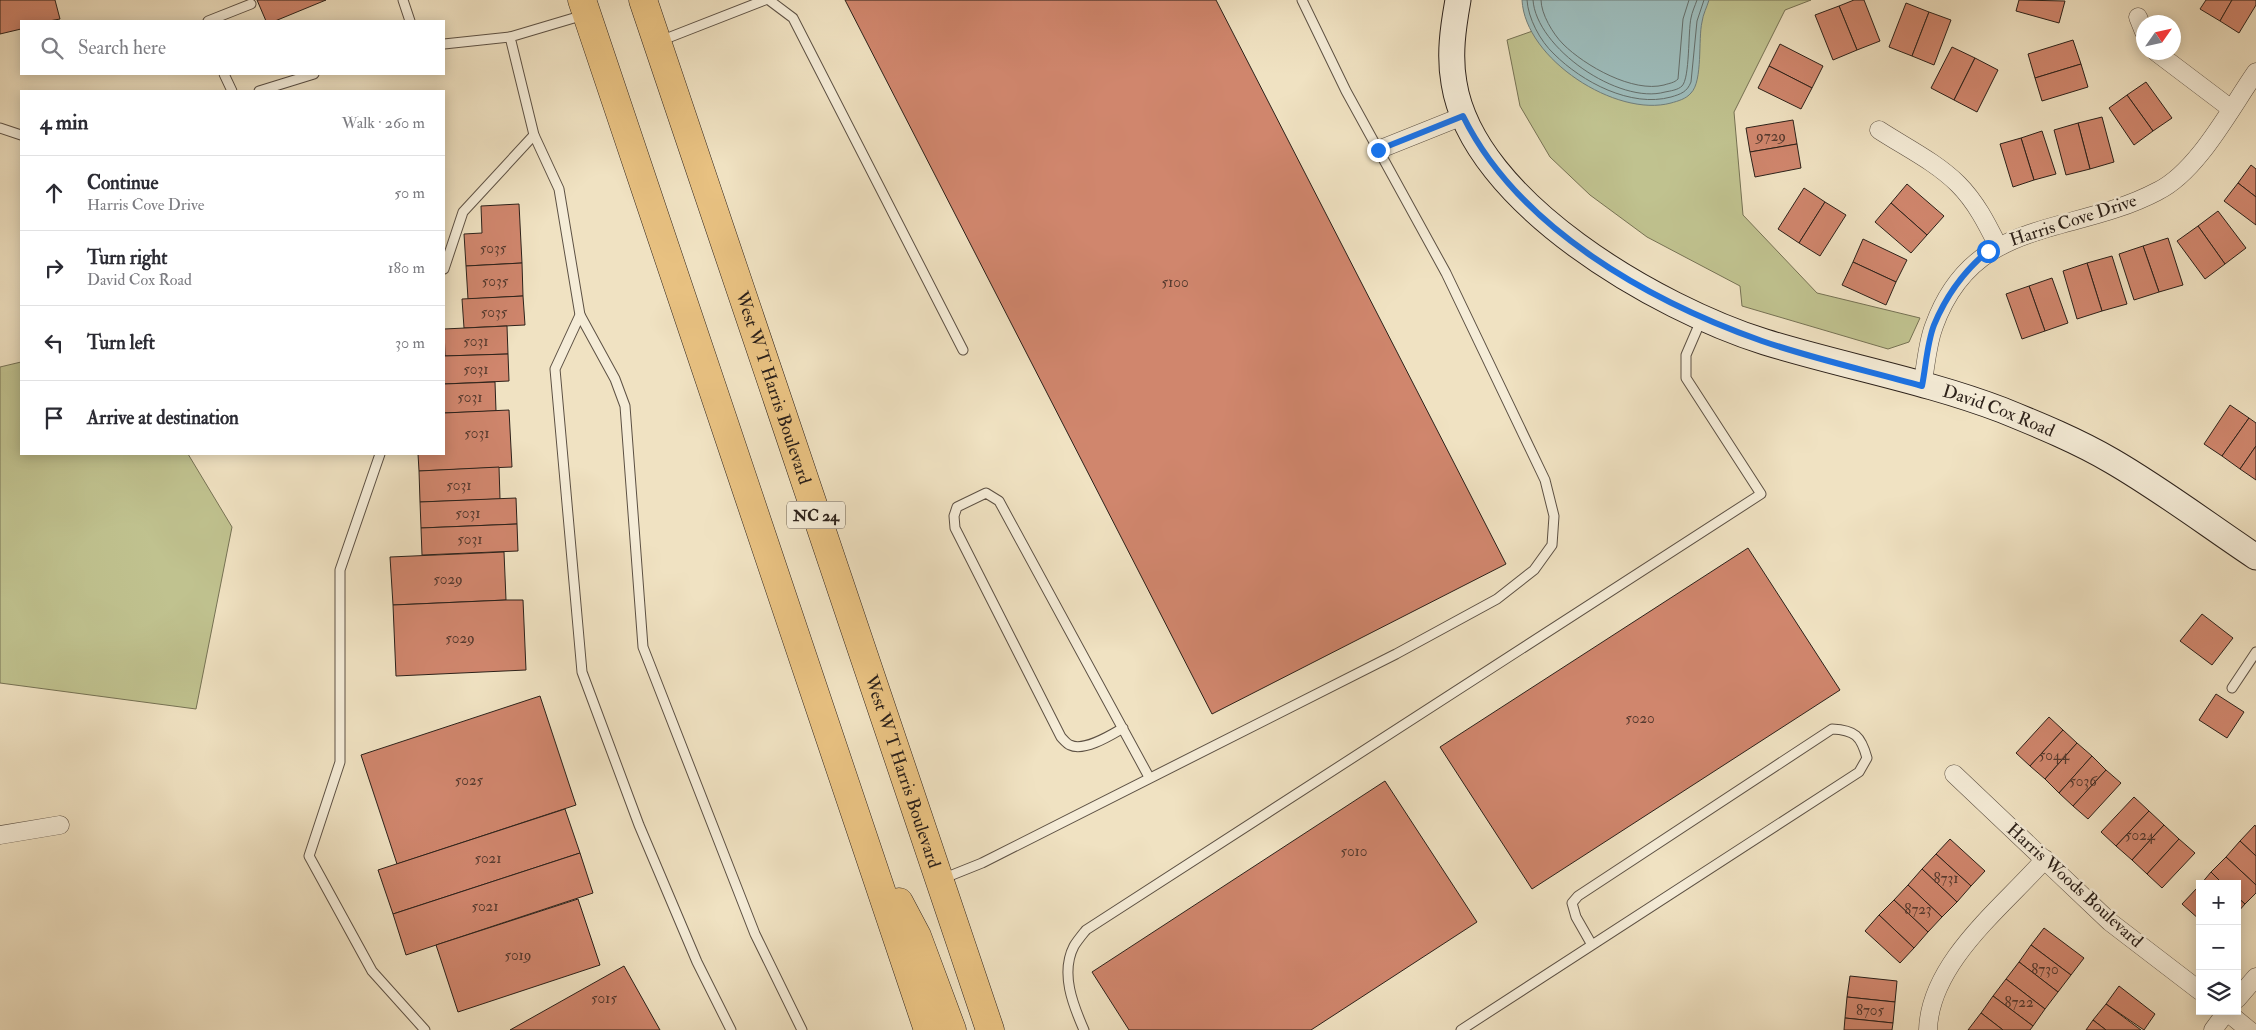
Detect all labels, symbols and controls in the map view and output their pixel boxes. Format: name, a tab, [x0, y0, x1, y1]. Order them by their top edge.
north arrow	[2136, 15, 2181, 60]
search box	[20, 20, 445, 75]
icon: search	[38, 34, 66, 62]
text: Search here	[78, 36, 166, 60]
text: 4 min	[40, 109, 88, 136]
text: Walk · 260 m	[342, 113, 425, 133]
house number: 9729	[1755, 127, 1786, 146]
route end	[1367, 139, 1390, 162]
text: Continue	[87, 171, 158, 195]
icon: ahead	[40, 179, 68, 207]
text: 50 m	[394, 183, 425, 203]
street label: Harris Cove Drive	[2007, 189, 2140, 252]
text: Harris Cove Drive	[87, 195, 204, 215]
house number: 5035	[480, 239, 507, 258]
route start	[1977, 240, 2000, 263]
text: Turn right	[87, 246, 167, 270]
icon: right	[40, 254, 68, 282]
text: 180 m	[388, 258, 425, 278]
text: David Cox Road	[87, 270, 192, 290]
house number: 5035	[482, 272, 509, 291]
house number: 5100	[1161, 273, 1189, 292]
street label: West W T Harris Boulevard	[730, 287, 816, 487]
house number: 5035	[481, 303, 508, 322]
icon: left	[40, 329, 68, 357]
text: Turn left	[87, 331, 155, 355]
house number: 5031	[463, 332, 489, 351]
text: 30 m	[395, 333, 425, 353]
house number: 5031	[463, 360, 489, 379]
street label: David Cox Road	[1940, 380, 2058, 443]
house number: 5031	[457, 388, 483, 407]
icon: arrive	[40, 404, 68, 432]
text: Arrive at destination	[87, 406, 239, 430]
house number: 5031	[464, 424, 490, 443]
house number: 5031	[446, 476, 472, 495]
road number: NC 24	[787, 502, 845, 528]
house number: 5031	[455, 504, 481, 523]
house number: 5031	[457, 530, 483, 549]
house number: 5029	[433, 570, 463, 589]
house number: 5029	[445, 629, 475, 648]
street label: West W T Harris Boulevard	[859, 671, 946, 871]
house number: 5020	[1625, 709, 1655, 728]
house number: 5044	[2039, 746, 2070, 765]
house number: 5025	[455, 771, 484, 790]
house number: 5036	[2069, 772, 2098, 791]
street label: Harris Woods Boulevard	[2002, 818, 2148, 953]
house number: 5024	[2125, 826, 2156, 845]
house number: 5010	[1340, 842, 1368, 861]
house number: 5021	[474, 849, 502, 868]
house number: 8731	[1933, 869, 1959, 888]
map controls	[2196, 880, 2241, 1015]
button: +	[2196, 880, 2241, 925]
house number: 5021	[471, 897, 499, 916]
house number: 8723	[1904, 900, 1932, 919]
button: −	[2196, 925, 2241, 970]
house number: 5019	[504, 946, 532, 965]
house number: 8730	[2031, 960, 2059, 979]
button: layers	[2196, 970, 2241, 1015]
house number: 5015	[591, 989, 617, 1008]
house number: 8722	[2004, 993, 2034, 1012]
house number: 8705	[1856, 1001, 1884, 1020]

